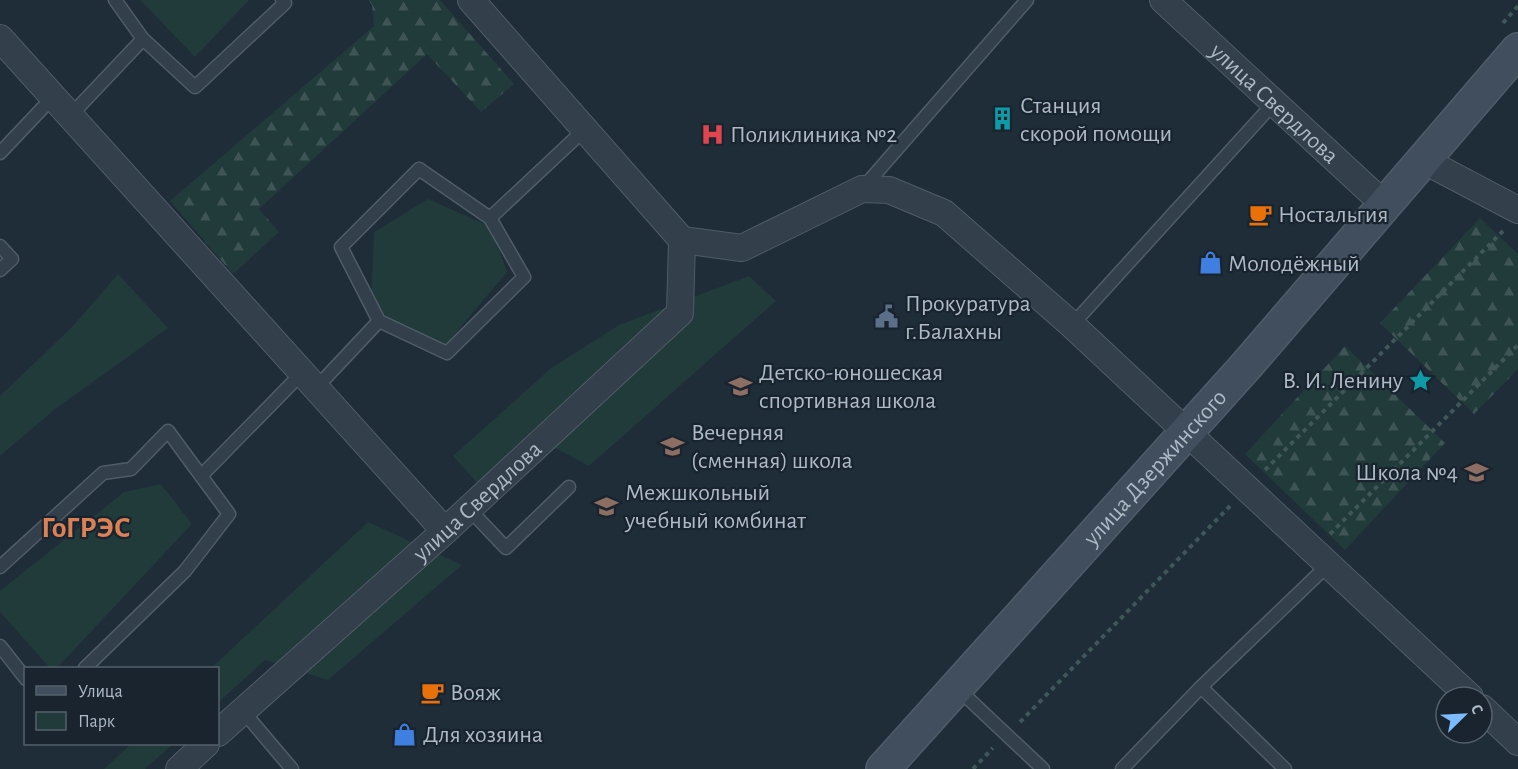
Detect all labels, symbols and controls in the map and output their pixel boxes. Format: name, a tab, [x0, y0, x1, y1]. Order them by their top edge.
street label: улица Свердлова	[1204, 38, 1343, 169]
place label: Станция скорой помощи	[1020, 94, 1172, 146]
building icon: Станция скорой помощи	[989, 106, 1015, 132]
hospital icon: Поликлиника №2	[699, 121, 725, 147]
place label: Поликлиника №2	[730, 123, 897, 147]
cafe icon: Ностальгия	[1247, 201, 1273, 227]
place label: Ностальгия	[1278, 203, 1388, 227]
shop icon: Молодёжный	[1197, 250, 1223, 276]
place label: Молодёжный	[1228, 252, 1360, 276]
place label: Прокуратура г.Балахны	[905, 292, 1031, 344]
public building icon: Прокуратура г.Балахны	[874, 304, 900, 330]
place label: Детско-юношеская спортивная школа	[759, 361, 943, 413]
place icon: В. И. Ленину	[1408, 367, 1434, 393]
place label: В. И. Ленину	[1283, 369, 1404, 393]
school or university icon: Детско-юношеская спортивная школа	[728, 373, 754, 399]
street label: улица Дзержинского	[1079, 385, 1232, 551]
place label: Вечерняя (сменная) школа	[691, 421, 853, 473]
school or university icon: Вечерняя (сменная) школа	[660, 433, 686, 459]
street label: улица Свердлова	[408, 437, 547, 567]
school or university icon: Школа №4	[1463, 459, 1489, 485]
place label: Школа №4	[1355, 461, 1458, 485]
place label: Межшкольный учебный комбинат	[624, 481, 806, 533]
school or university icon: Межшкольный учебный комбинат	[594, 493, 620, 519]
district label: ГоГРЭС	[41, 513, 131, 543]
legend	[24, 667, 219, 745]
cafe icon: Вояж	[419, 679, 445, 705]
place label: Вояж	[450, 681, 501, 705]
text: Улица	[78, 683, 123, 701]
north arrow	[1434, 685, 1494, 745]
text: С	[1468, 702, 1486, 717]
text: Парк	[78, 713, 116, 731]
shop icon: Для хозяина	[392, 721, 418, 747]
place label: Для хозяина	[423, 723, 543, 747]

